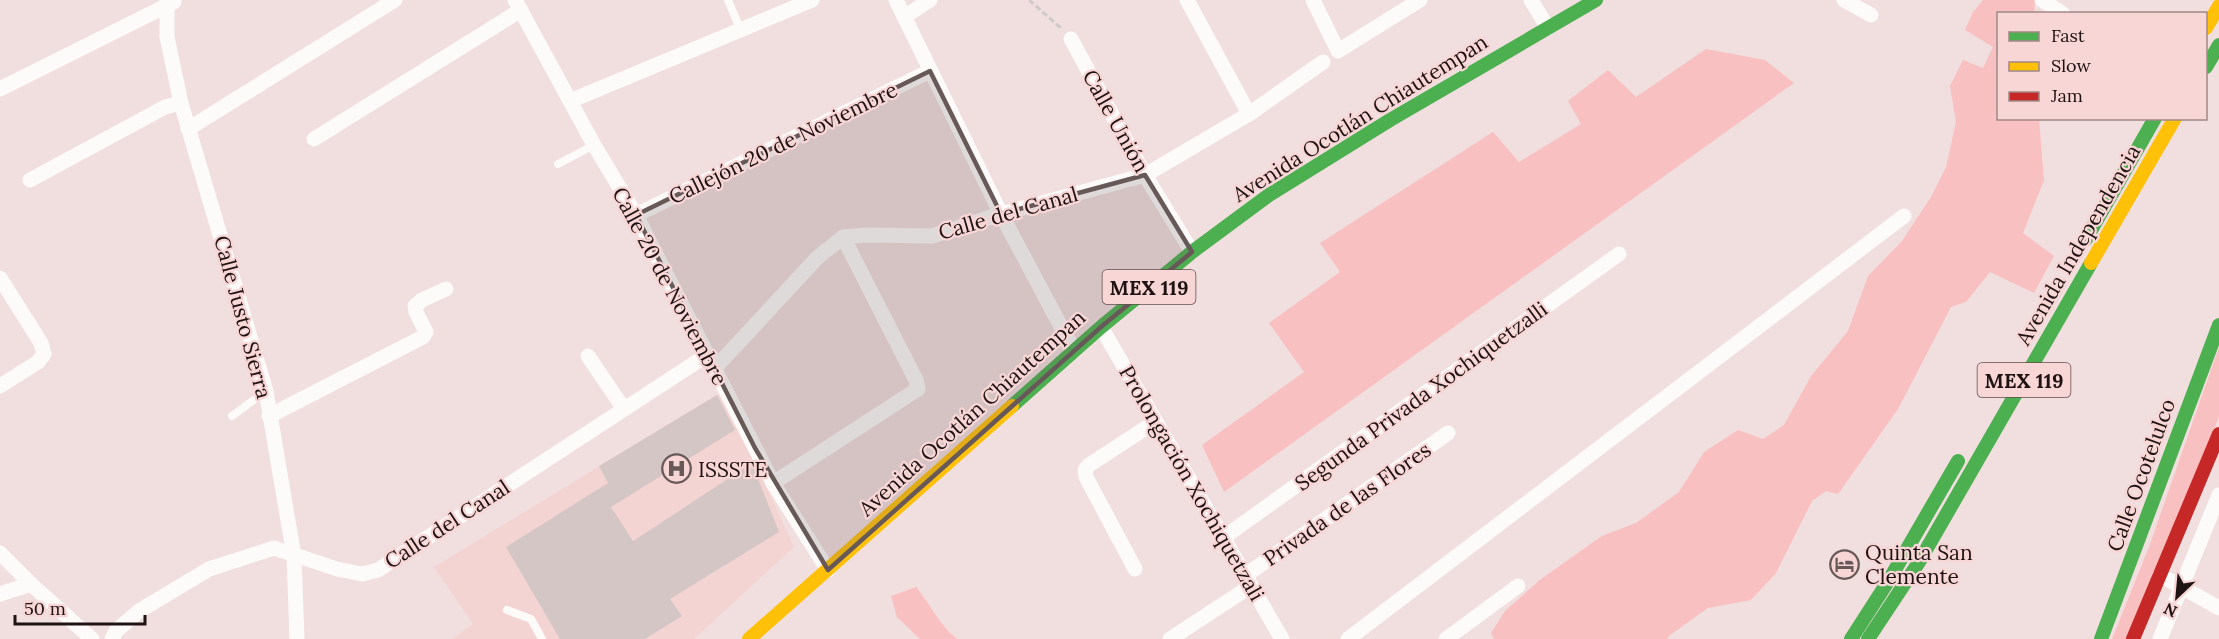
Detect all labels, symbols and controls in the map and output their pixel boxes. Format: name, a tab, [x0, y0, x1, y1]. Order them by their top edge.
legend	[1997, 12, 2207, 120]
text: Fast	[2051, 24, 2085, 47]
street label: Avenida Ocotlán Chiautempan	[1227, 28, 1493, 208]
text: Slow	[2051, 54, 2091, 77]
street label: Calle Unión	[1077, 65, 1155, 177]
street label: Callejón 20 de Noviembre	[664, 76, 902, 210]
text: Jam	[2050, 84, 2083, 107]
street label: Avenida Independencia	[2009, 140, 2147, 351]
street label: Calle del Canal	[935, 180, 1081, 246]
street label: Calle 20 de Noviembre	[606, 182, 734, 390]
street label: Calle Justo Sierra	[208, 232, 278, 402]
road number: MEX 119	[1102, 270, 1196, 304]
street label: Segunda Privada Xochiquetzalli	[1290, 295, 1553, 497]
street label: Avenida Ocotlán Chiautempan	[852, 304, 1091, 523]
street label: Prolongación Xochiquetzali	[1113, 360, 1271, 606]
road number: MEX 119	[1978, 363, 2070, 397]
street label: Calle Ocotelulco	[2101, 395, 2181, 555]
street label: Privada de las Flores	[1258, 436, 1436, 572]
hospital icon: ISSSTE	[661, 453, 693, 485]
place label: ISSSTE	[698, 456, 767, 483]
street label: Calle del Canal	[379, 474, 515, 574]
place label: Quinta San Clemente	[1865, 539, 1973, 590]
hotel icon: Quinta San Clemente	[1828, 548, 1860, 580]
north arrow	[2147, 567, 2207, 627]
scale bar	[15, 588, 146, 626]
text: 50 m	[24, 597, 66, 620]
text: N	[2160, 599, 2180, 622]

